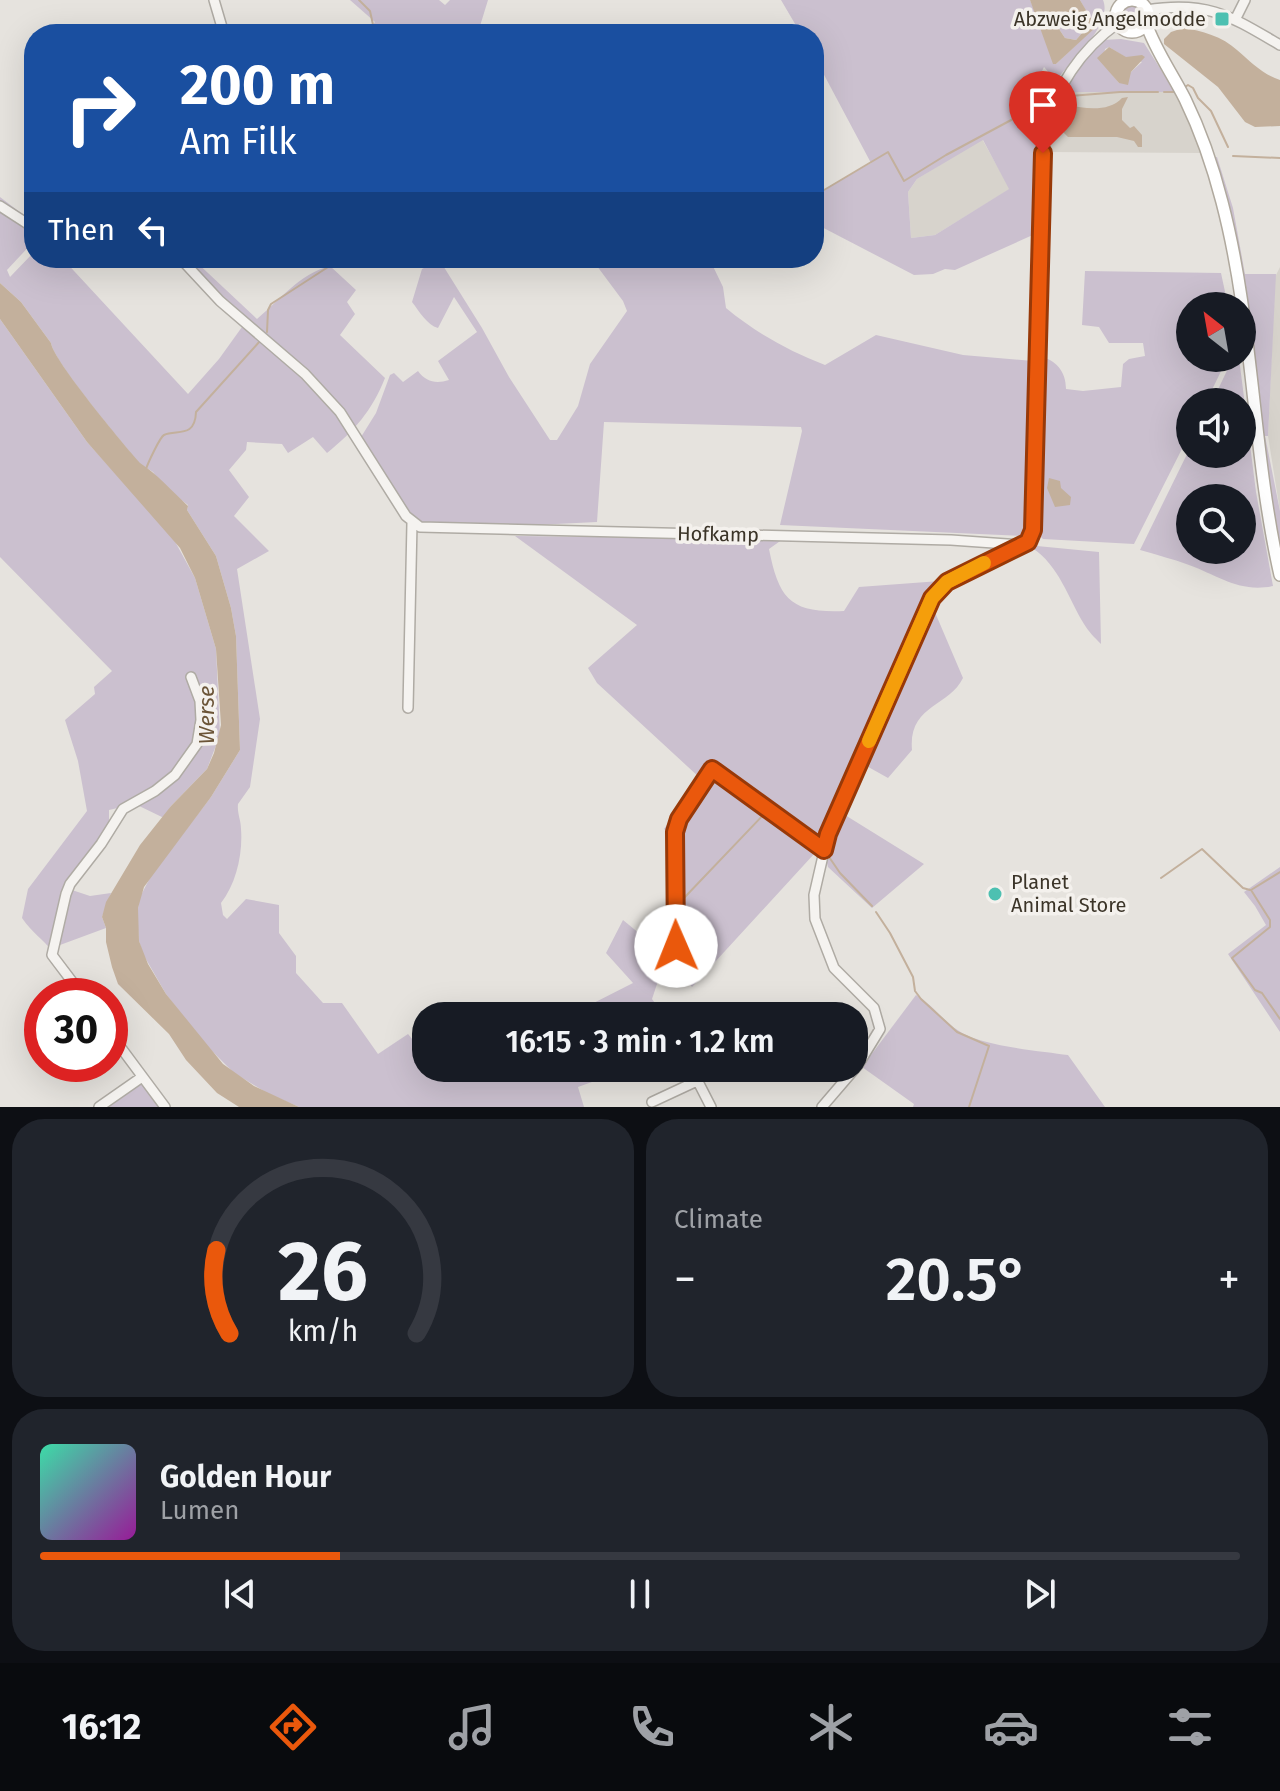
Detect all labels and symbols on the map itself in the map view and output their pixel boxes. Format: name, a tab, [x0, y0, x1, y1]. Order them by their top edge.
place label: Abzweig Angelmodde	[1014, 7, 1206, 31]
marker: Abzweig Angelmodde	[1213, 10, 1231, 28]
pin	[1009, 71, 1077, 153]
north arrow	[1176, 292, 1256, 372]
street label: Hofkamp	[677, 521, 759, 547]
water label: Werse	[193, 686, 220, 744]
place label: Planet Animal Store	[1011, 870, 1126, 917]
marker: Planet Animal Store	[986, 885, 1004, 903]
position arrow	[634, 904, 718, 988]
speed limit sign: 30	[24, 978, 128, 1082]

